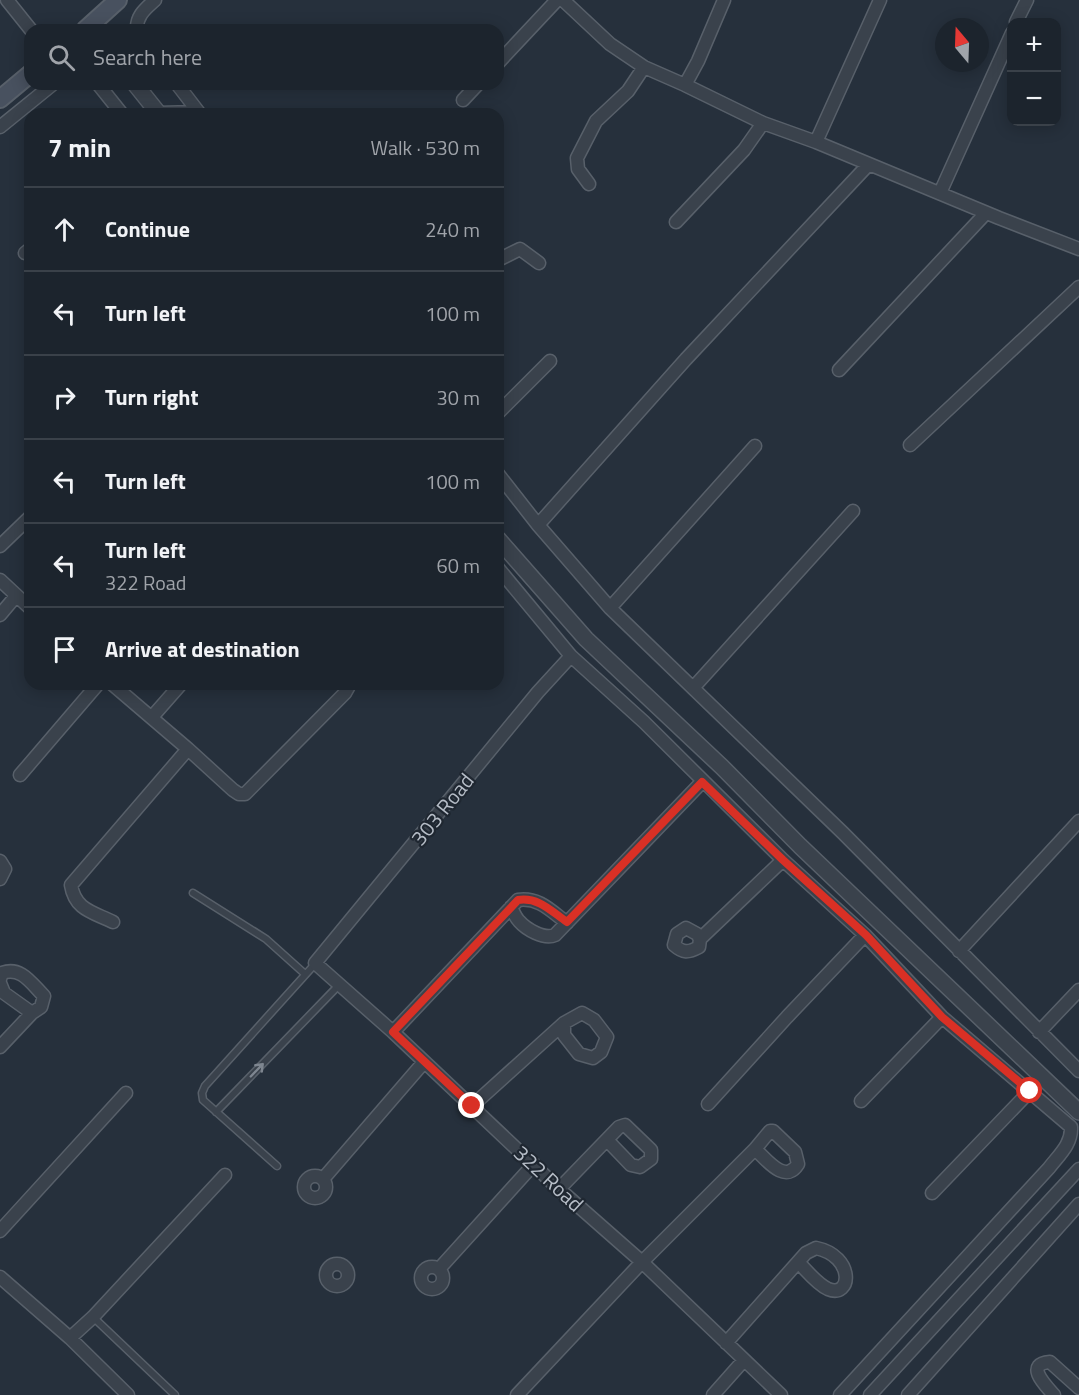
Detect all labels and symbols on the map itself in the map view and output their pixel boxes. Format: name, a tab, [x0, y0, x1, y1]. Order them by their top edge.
north arrow	[935, 18, 989, 72]
street label: 303 Road	[403, 766, 481, 852]
one-way arrow	[250, 1063, 264, 1078]
route start	[1016, 1077, 1042, 1103]
route end	[458, 1092, 484, 1118]
street label: 322 Road	[507, 1137, 591, 1219]

